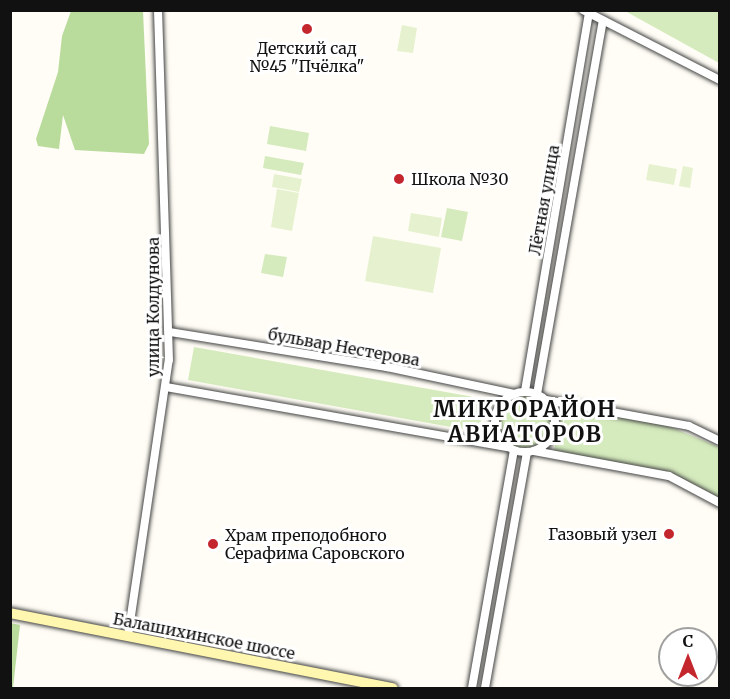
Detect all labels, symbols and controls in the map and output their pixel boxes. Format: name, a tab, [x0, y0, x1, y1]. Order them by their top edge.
marker: Детский сад №45 "Пчёлка"	[300, 22, 314, 36]
place label: Детский сад №45 "Пчёлка"	[249, 38, 365, 76]
street label: Лётная улица	[525, 143, 563, 257]
place label: Школа №30	[411, 169, 509, 189]
marker: Школа №30	[392, 172, 406, 186]
street label: улица Колдунова	[143, 237, 163, 377]
street label: бульвар Нестерова	[267, 324, 421, 370]
district label: МИКРОРАЙОН АВИАТОРОВ	[433, 396, 617, 448]
place label: Газовый узел	[548, 524, 657, 544]
place label: Храм преподобного Серафима Саровского	[225, 525, 405, 563]
marker: Газовый узел	[662, 527, 676, 541]
marker: Храм преподобного Серафима Саровского	[206, 537, 220, 551]
street label: Балашихинское шоссе	[111, 609, 297, 663]
north arrow	[658, 627, 718, 687]
text: С	[683, 631, 693, 651]

